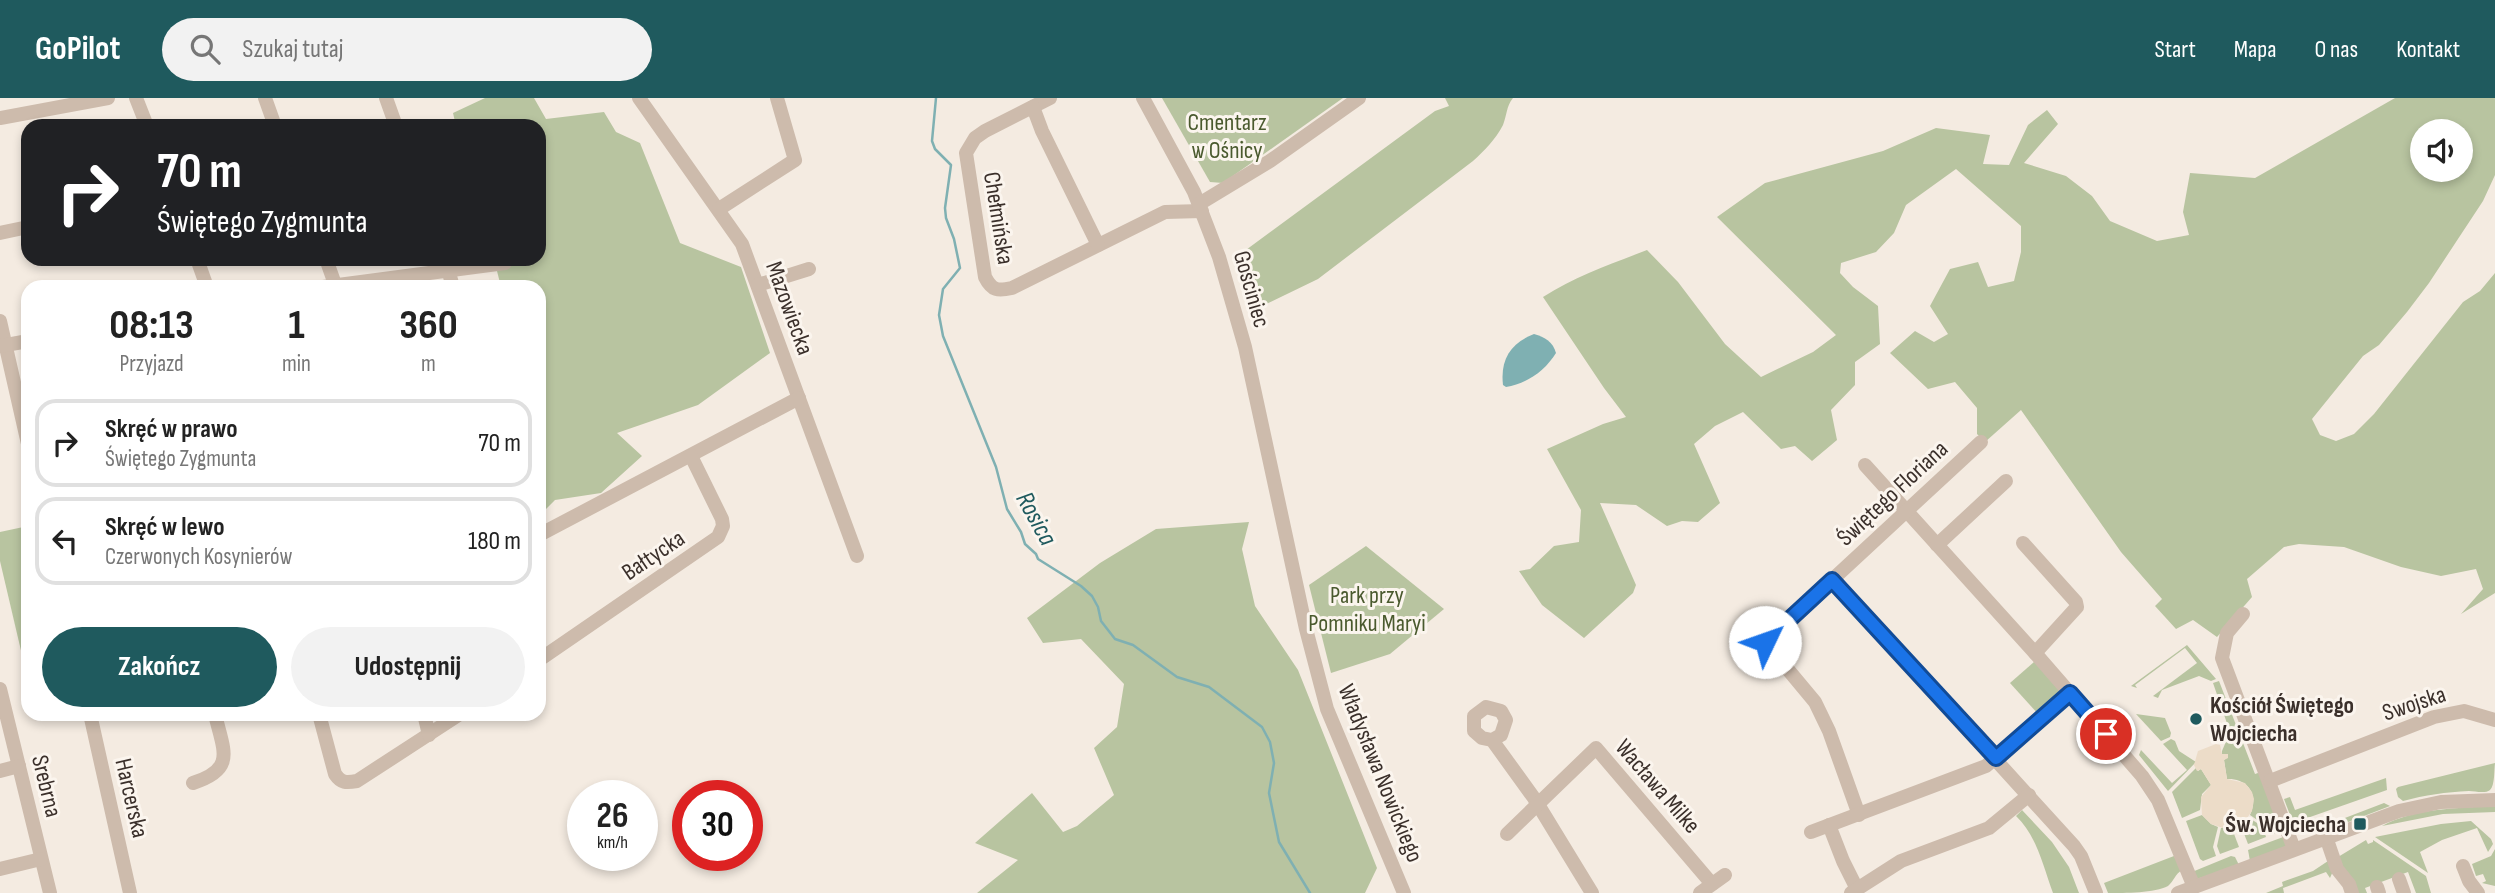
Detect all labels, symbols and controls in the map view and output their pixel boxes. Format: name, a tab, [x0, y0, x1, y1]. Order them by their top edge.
search box	[162, 18, 652, 81]
text: GoPilot	[35, 29, 120, 69]
icon: search	[186, 30, 224, 68]
text: Szukaj tutaj	[242, 34, 343, 65]
text: Start	[2155, 35, 2196, 64]
text: Mapa	[2234, 35, 2276, 64]
text: O nas	[2314, 35, 2358, 64]
text: Kontakt	[2396, 35, 2460, 64]
park label: Cmentarz w Ośnicy	[1187, 108, 1267, 165]
map controls	[2410, 119, 2473, 182]
button: sound	[2410, 119, 2473, 182]
text: 70 m	[157, 143, 242, 202]
icon: right	[42, 147, 133, 238]
street label: Chełmińska	[977, 170, 1020, 266]
text: Świętego Zygmunta	[157, 203, 367, 242]
street label: Gościniec	[1227, 247, 1276, 331]
street label: Mazowiecka	[759, 258, 820, 359]
text: 08:13	[109, 300, 194, 351]
text: 1	[288, 300, 305, 351]
text: 360	[399, 300, 458, 351]
text: Przyjazd	[119, 350, 184, 378]
text: min	[282, 350, 311, 378]
text: m	[421, 350, 436, 378]
text: Skręć w prawo	[105, 414, 238, 445]
icon: right	[46, 424, 84, 462]
text: 70 m	[478, 428, 521, 459]
street label: Świętego Floriana	[1831, 435, 1954, 552]
text: Świętego Zygmunta	[105, 445, 256, 473]
water label: Rosica	[1008, 486, 1063, 551]
text: Skręć w lewo	[105, 512, 225, 543]
icon: left	[46, 522, 84, 560]
street label: Bałtycka	[616, 524, 690, 587]
text: 180 m	[468, 526, 521, 557]
text: Czerwonych Kosynierów	[105, 543, 292, 571]
park label: Park przy Pomniku Maryi	[1308, 581, 1426, 638]
position arrow	[1728, 605, 1802, 679]
button: Zakończ	[42, 627, 277, 707]
button: Udostępnij	[291, 627, 525, 707]
street label: Władysława Nowickiego	[1332, 680, 1429, 866]
street label: Swojska	[2379, 680, 2450, 727]
place label: Kościół Świętego Wojciecha	[2210, 691, 2354, 748]
pin	[2076, 704, 2136, 764]
marker: Kościół Świętego Wojciecha	[2188, 711, 2204, 727]
icon: arrive	[2087, 715, 2125, 753]
street label: Wacława Milke	[1609, 733, 1706, 839]
street label: Srebrna	[25, 752, 68, 820]
street label: Harcerska	[108, 756, 155, 841]
speed limit sign: 30	[672, 780, 763, 871]
text: 26	[597, 795, 628, 838]
place label: Św. Wojciecha	[2225, 810, 2346, 839]
marker: Św. Wojciecha	[2352, 816, 2368, 832]
text: km/h	[597, 832, 628, 853]

